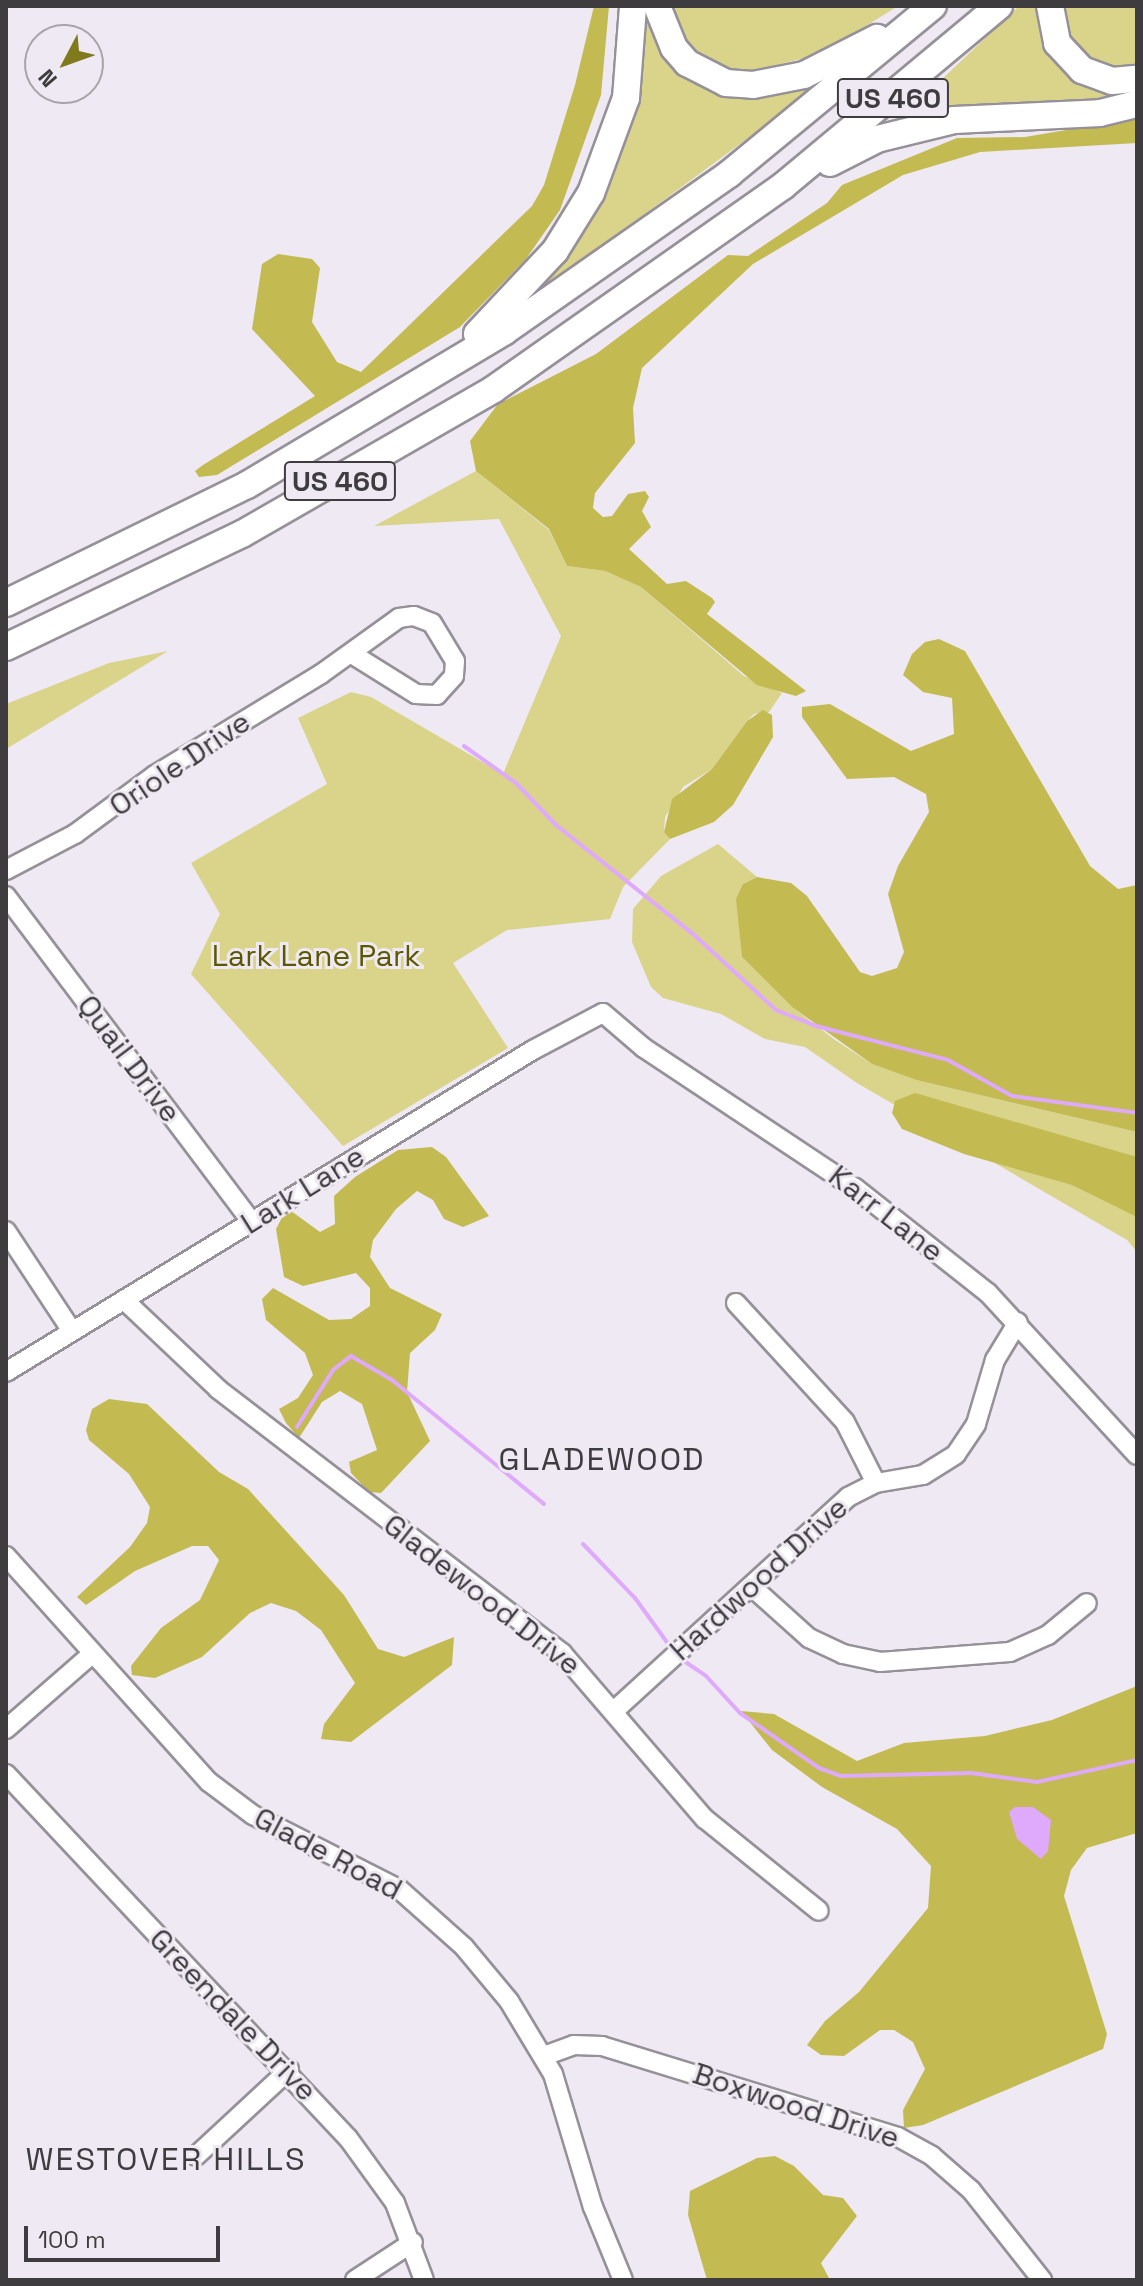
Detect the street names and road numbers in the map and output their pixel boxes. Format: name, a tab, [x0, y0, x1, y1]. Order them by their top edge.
road number: US 460	[835, 74, 951, 122]
road number: US 460	[282, 457, 398, 505]
street label: Oriole Drive	[103, 704, 257, 824]
street label: Quail Drive	[70, 988, 188, 1130]
street label: Lark Lane	[235, 1138, 371, 1242]
street label: Karr Lane	[821, 1158, 951, 1270]
street label: Hardwood Drive	[663, 1490, 855, 1668]
street label: Gladewood Drive	[376, 1507, 588, 1683]
street label: Glade Road	[248, 1800, 408, 1908]
street label: Greendale Drive	[142, 1921, 324, 2109]
street label: Boxwood Drive	[688, 2056, 904, 2156]

